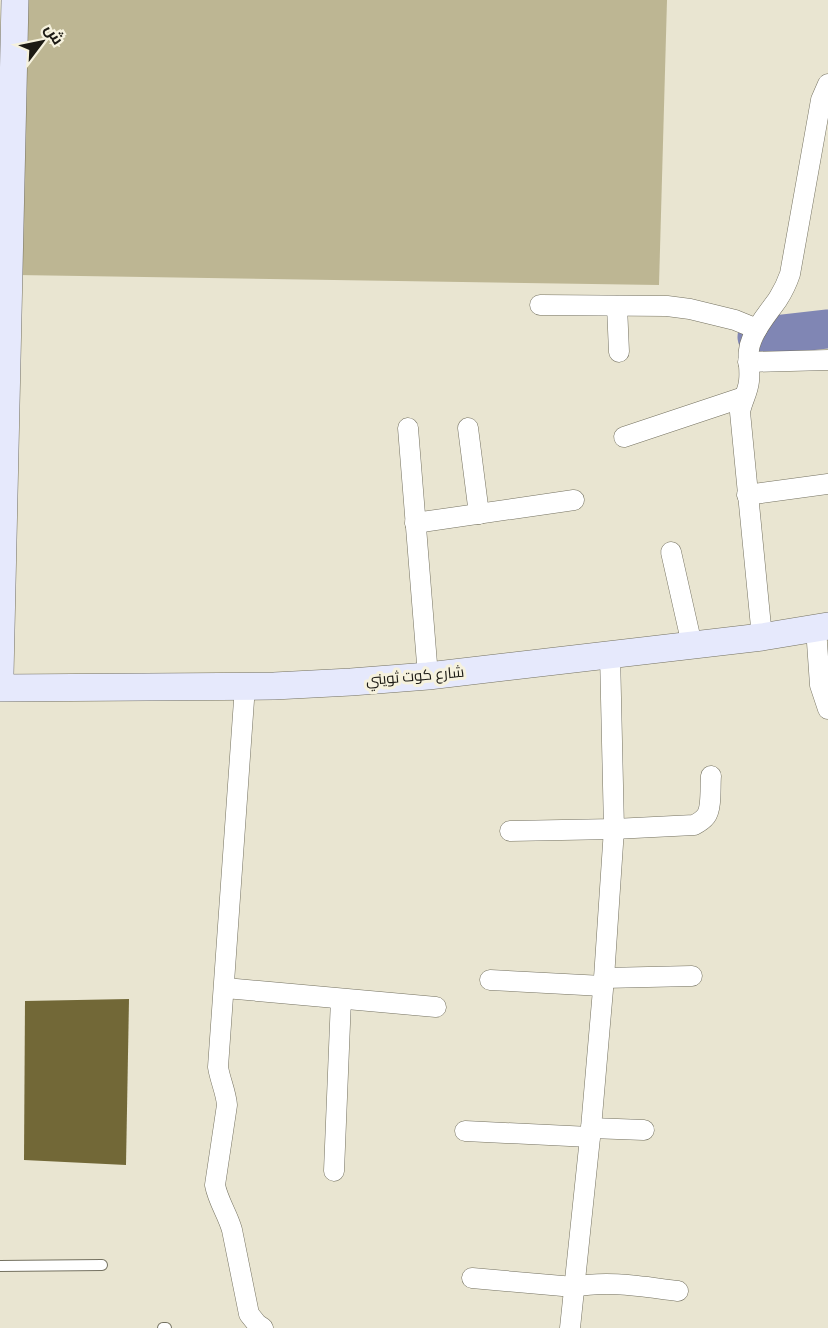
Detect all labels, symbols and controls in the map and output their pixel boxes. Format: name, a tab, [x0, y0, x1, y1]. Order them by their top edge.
north arrow	[12, 12, 72, 72]
text: ش	[39, 19, 70, 49]
street label: شارع كوت ثويني	[365, 660, 465, 692]

